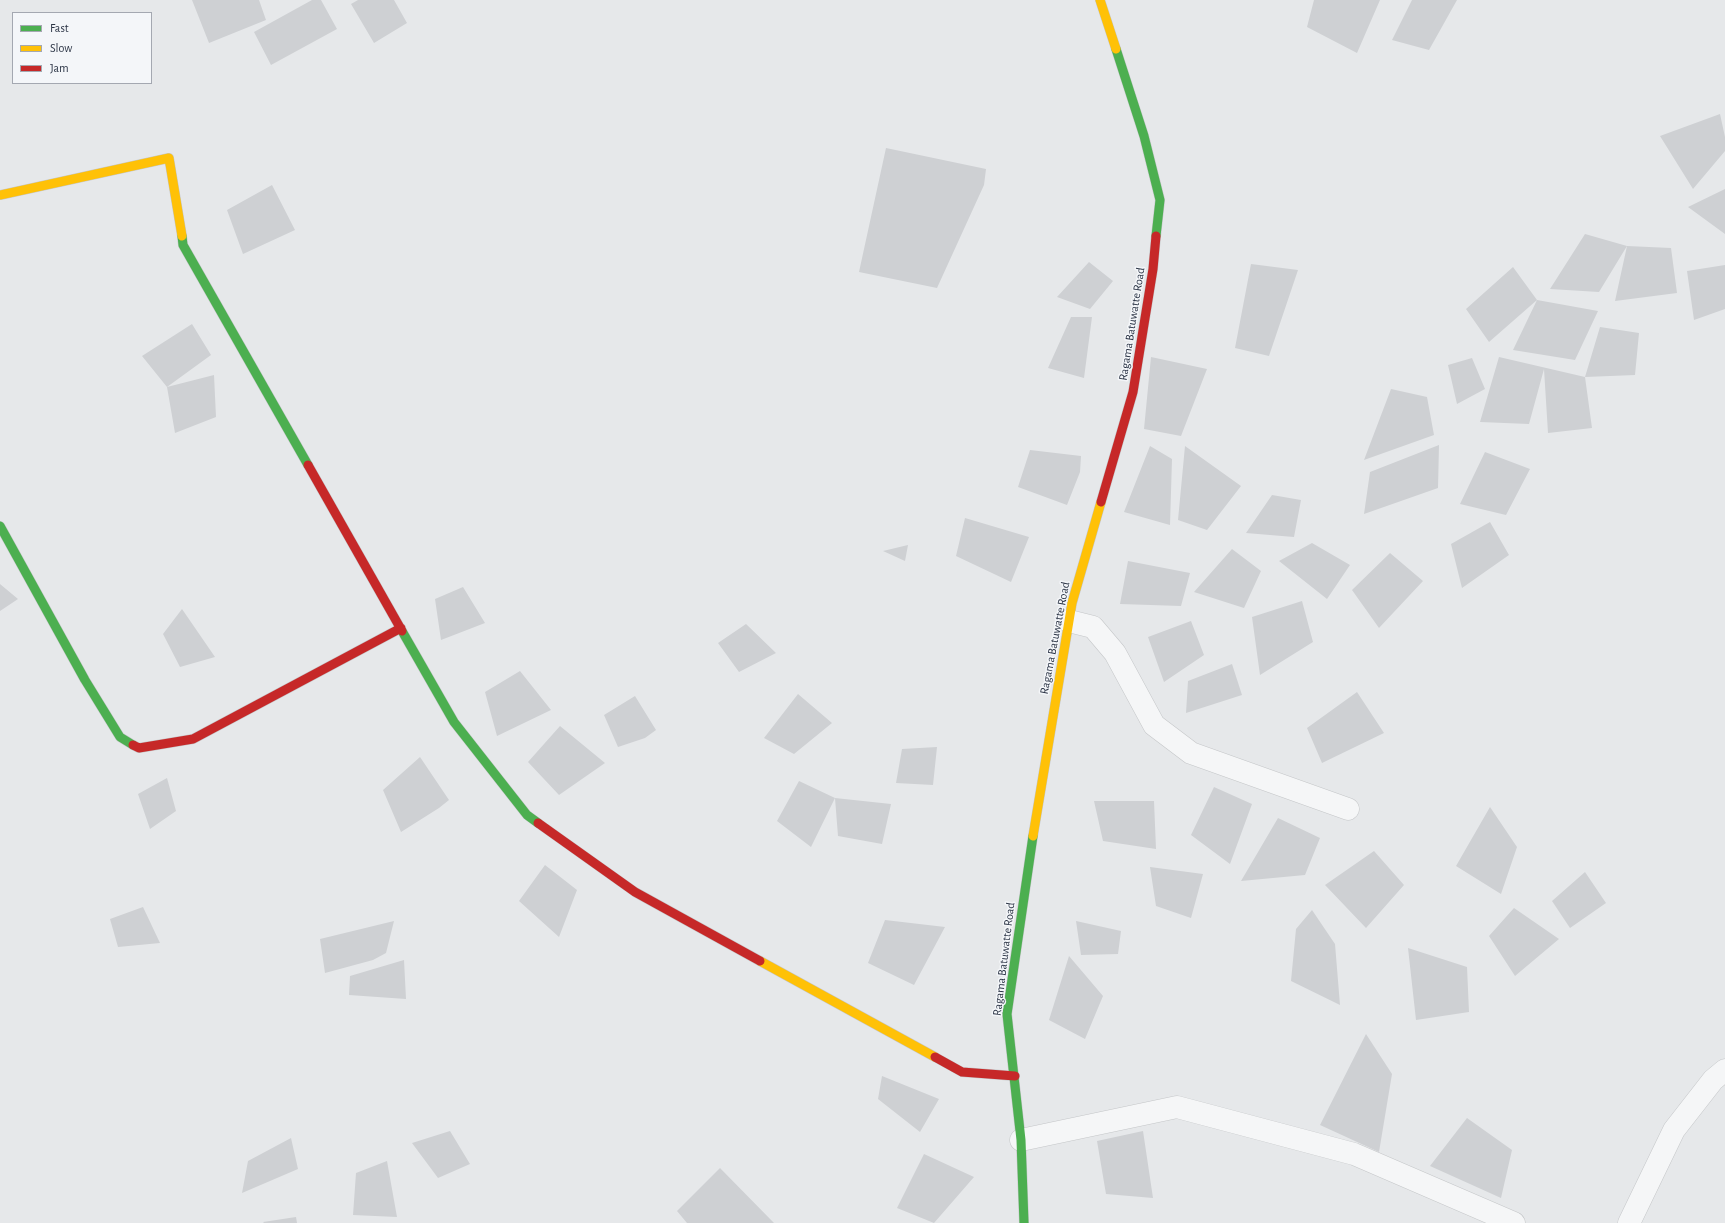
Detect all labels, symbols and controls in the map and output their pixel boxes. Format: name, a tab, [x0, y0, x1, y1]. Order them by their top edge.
legend	[12, 12, 152, 84]
text: Fast	[50, 22, 69, 34]
text: Slow	[50, 42, 72, 54]
text: Jam	[50, 62, 69, 74]
street label: Ragama Batuwatte Road	[1116, 266, 1148, 382]
street label: Ragama Batuwatte Road	[1037, 581, 1073, 695]
street label: Ragama Batuwatte Road	[990, 901, 1018, 1017]

